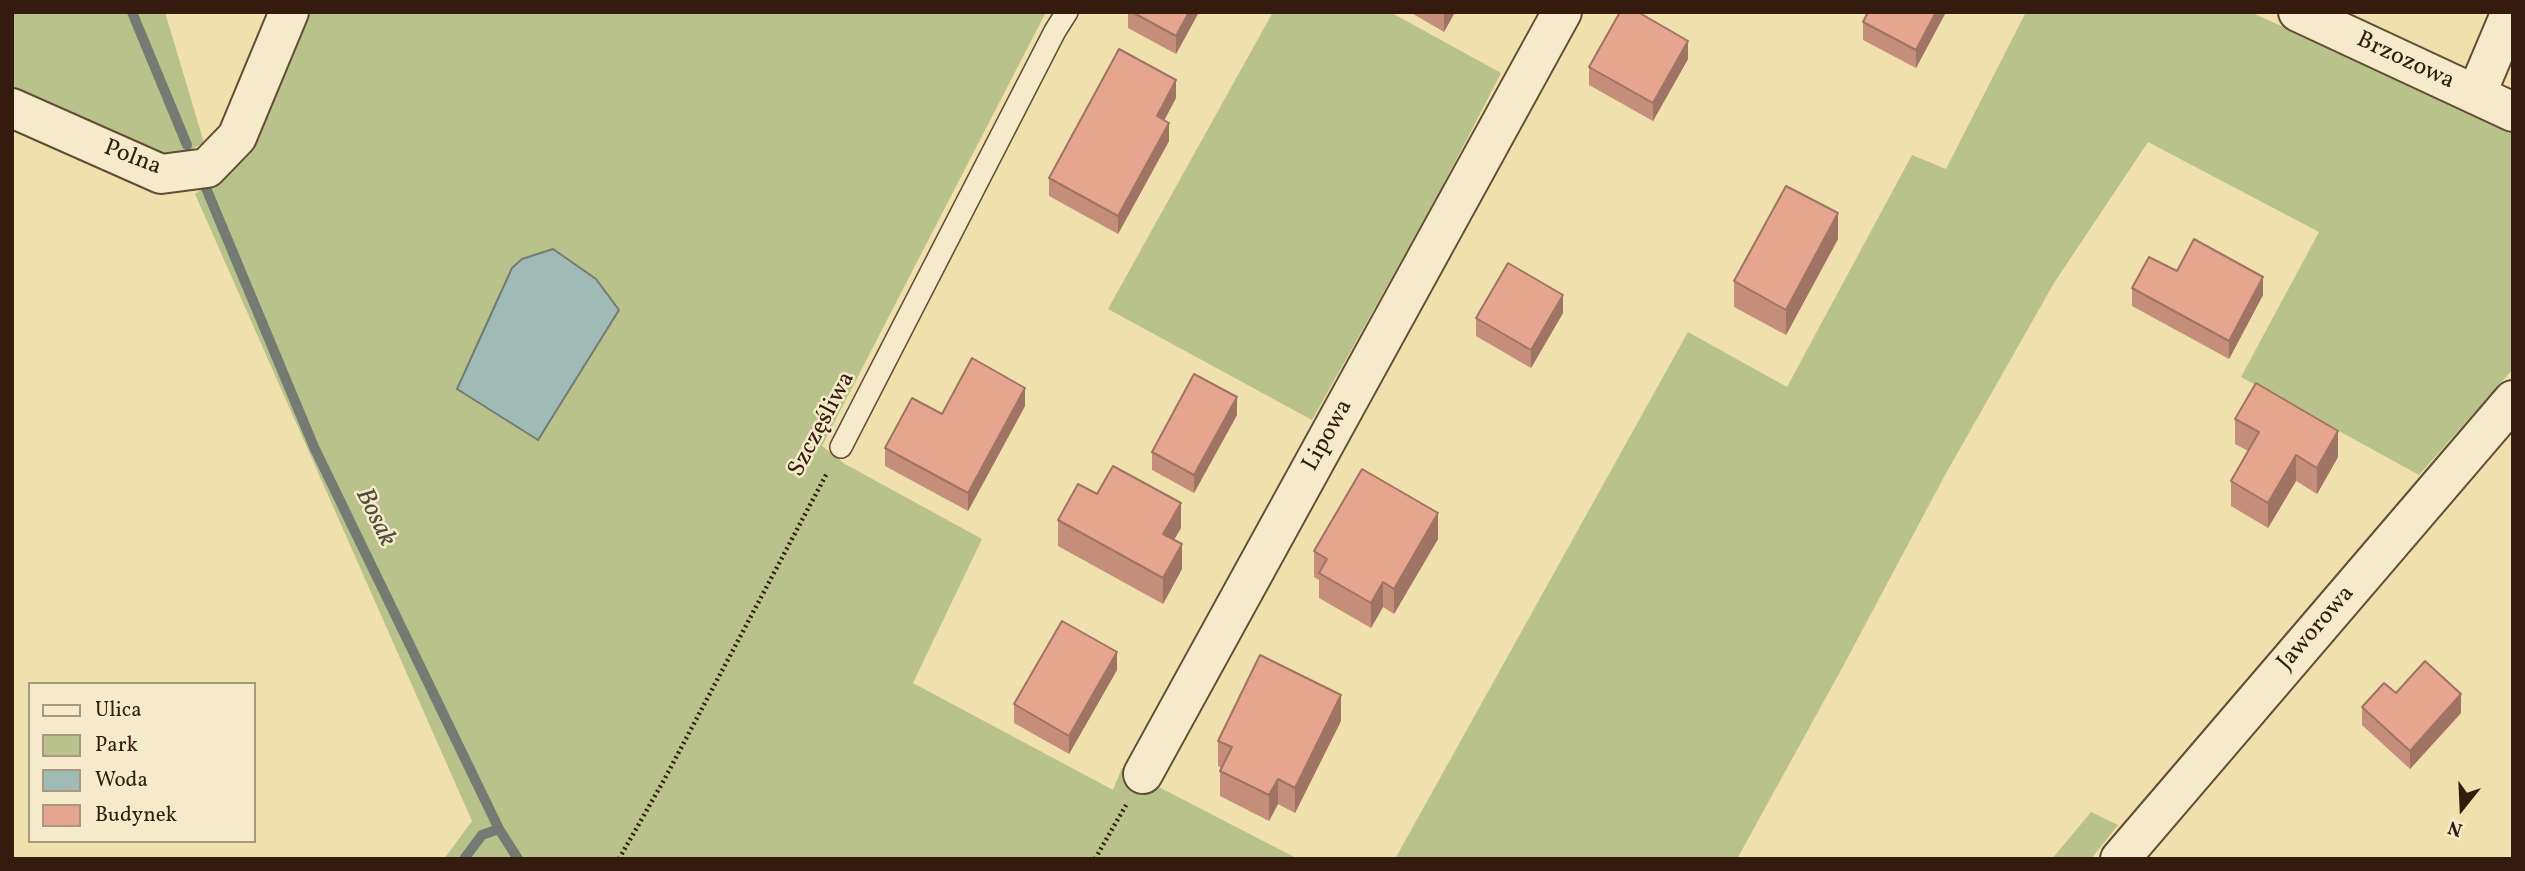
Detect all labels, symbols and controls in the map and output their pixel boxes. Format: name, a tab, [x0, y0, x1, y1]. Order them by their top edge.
street label: Brzozowa	[2351, 27, 2459, 97]
street label: Polna	[99, 135, 165, 183]
street label: Szczęśliwa	[783, 368, 863, 482]
street label: Lipowa	[1298, 395, 1360, 477]
water label: Bosak	[347, 484, 401, 552]
street label: Jaworowa	[2272, 581, 2362, 677]
legend	[28, 682, 256, 843]
text: Ulica	[95, 696, 142, 725]
text: Park	[95, 731, 138, 760]
text: Woda	[95, 766, 148, 795]
north arrow	[2427, 773, 2497, 843]
text: Budynek	[95, 801, 177, 830]
text: N	[2445, 813, 2466, 842]

